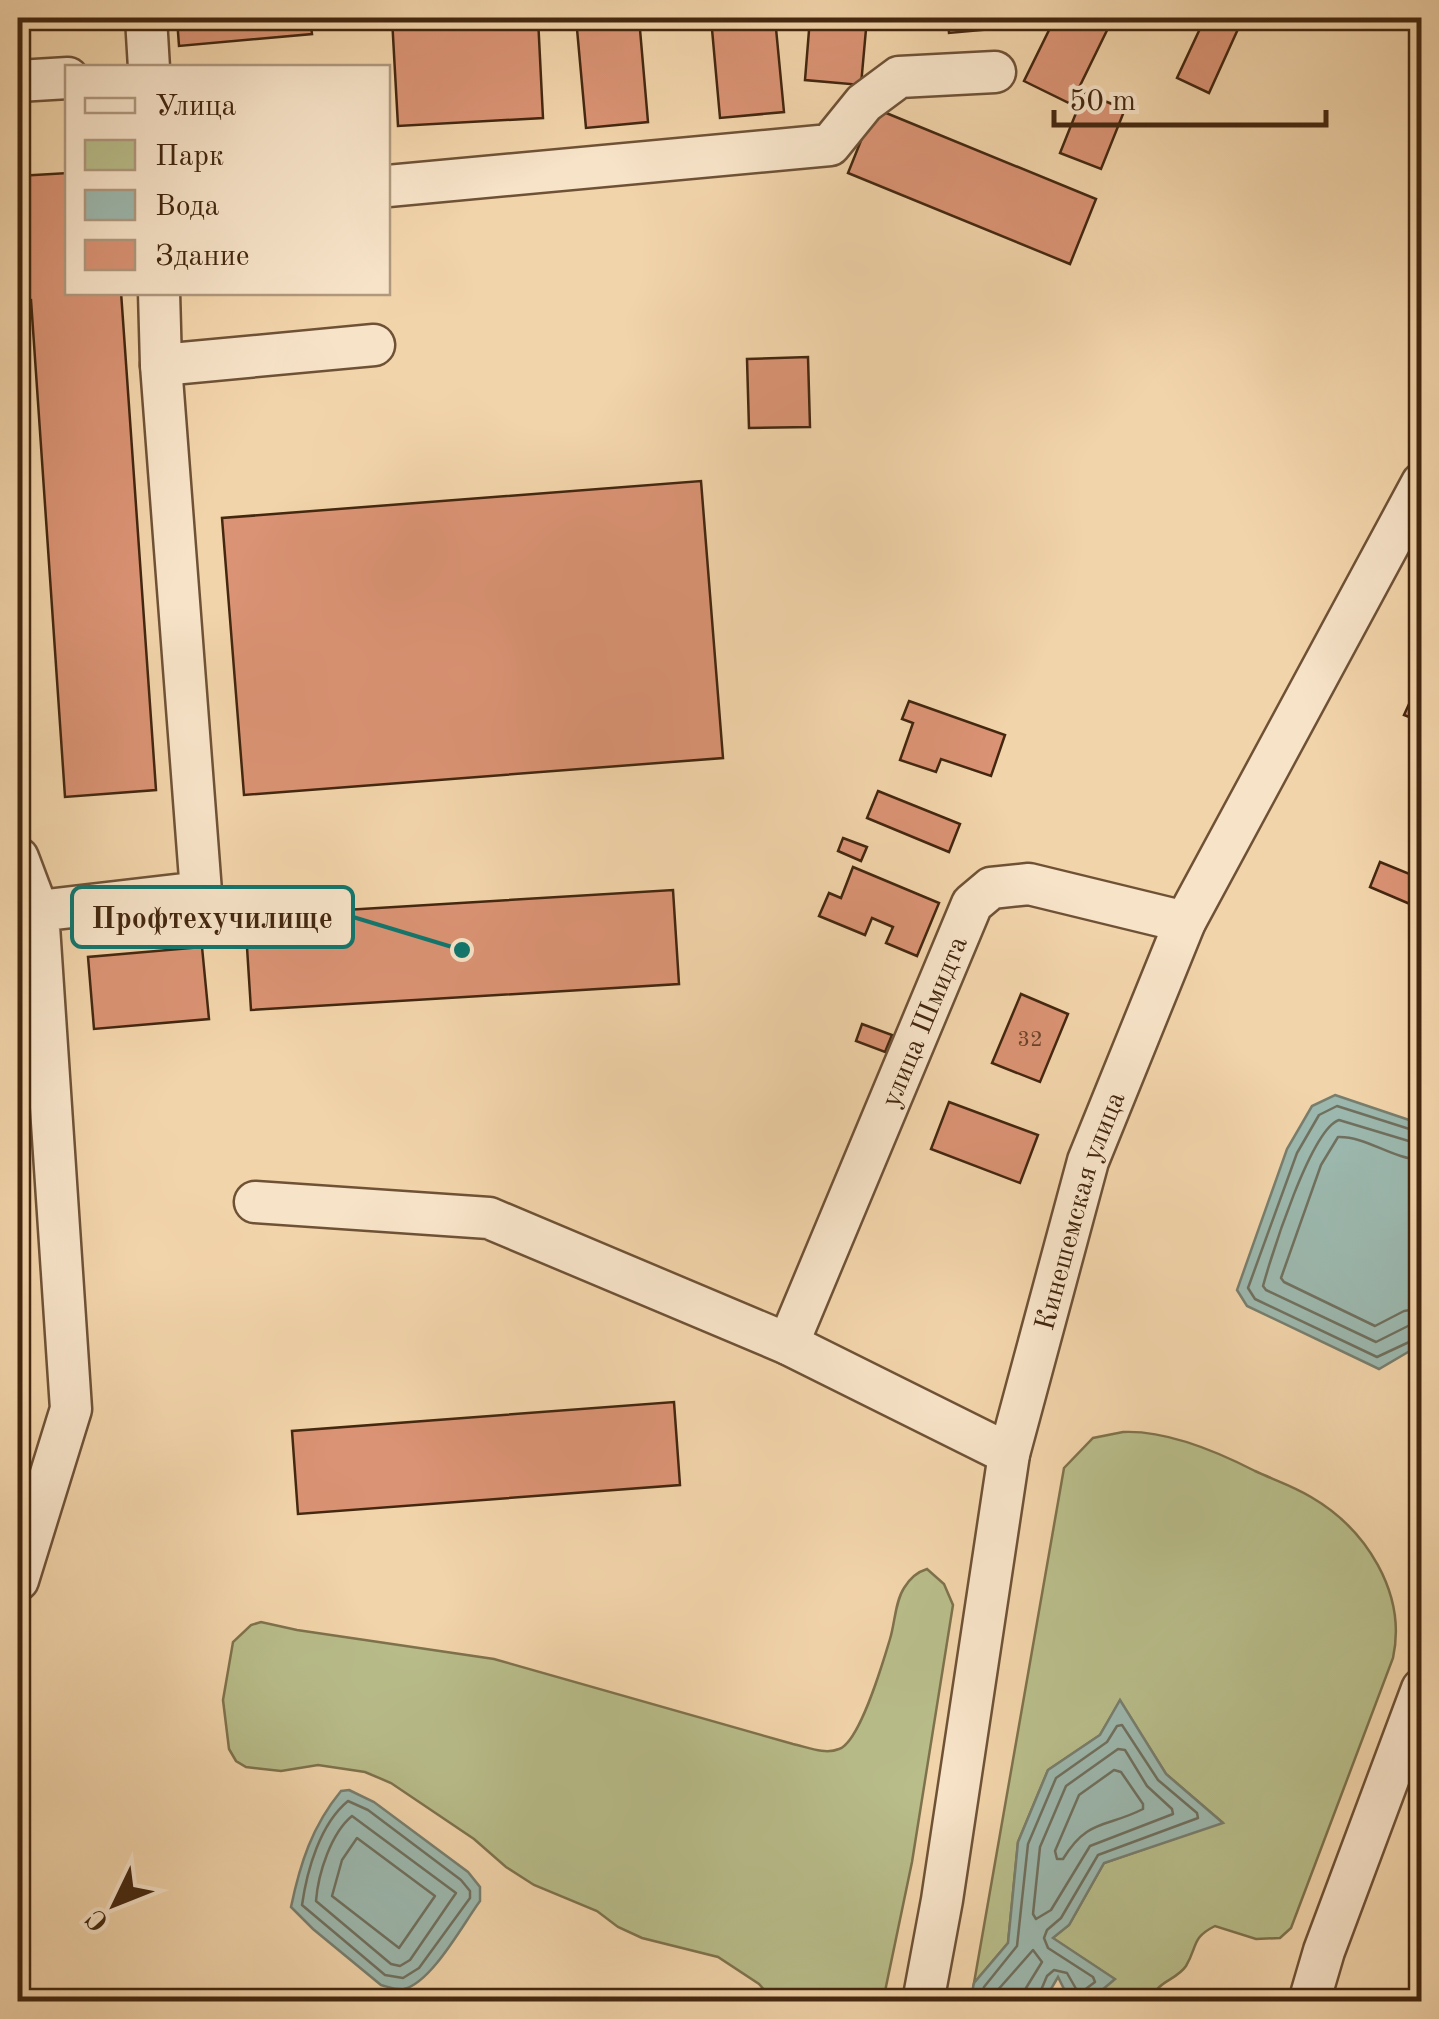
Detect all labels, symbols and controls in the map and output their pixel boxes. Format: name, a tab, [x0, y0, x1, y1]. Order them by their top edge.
legend	[65, 65, 390, 295]
scale bar	[1054, 65, 1326, 127]
text: 50 m	[1069, 87, 1136, 117]
text: Улица	[155, 92, 237, 122]
text: Парк	[155, 142, 224, 172]
text: Вода	[155, 192, 219, 222]
text: Здание	[155, 242, 250, 272]
callout: Профтехучилище	[72, 887, 353, 947]
text: Профтехучилище	[91, 905, 333, 935]
street label: улица Шмидта	[878, 933, 974, 1112]
house number: 32	[1017, 1029, 1043, 1051]
street label: Кинешемская улица	[1032, 1088, 1132, 1334]
north arrow	[65, 1854, 165, 1954]
text: С	[82, 1903, 115, 1936]

